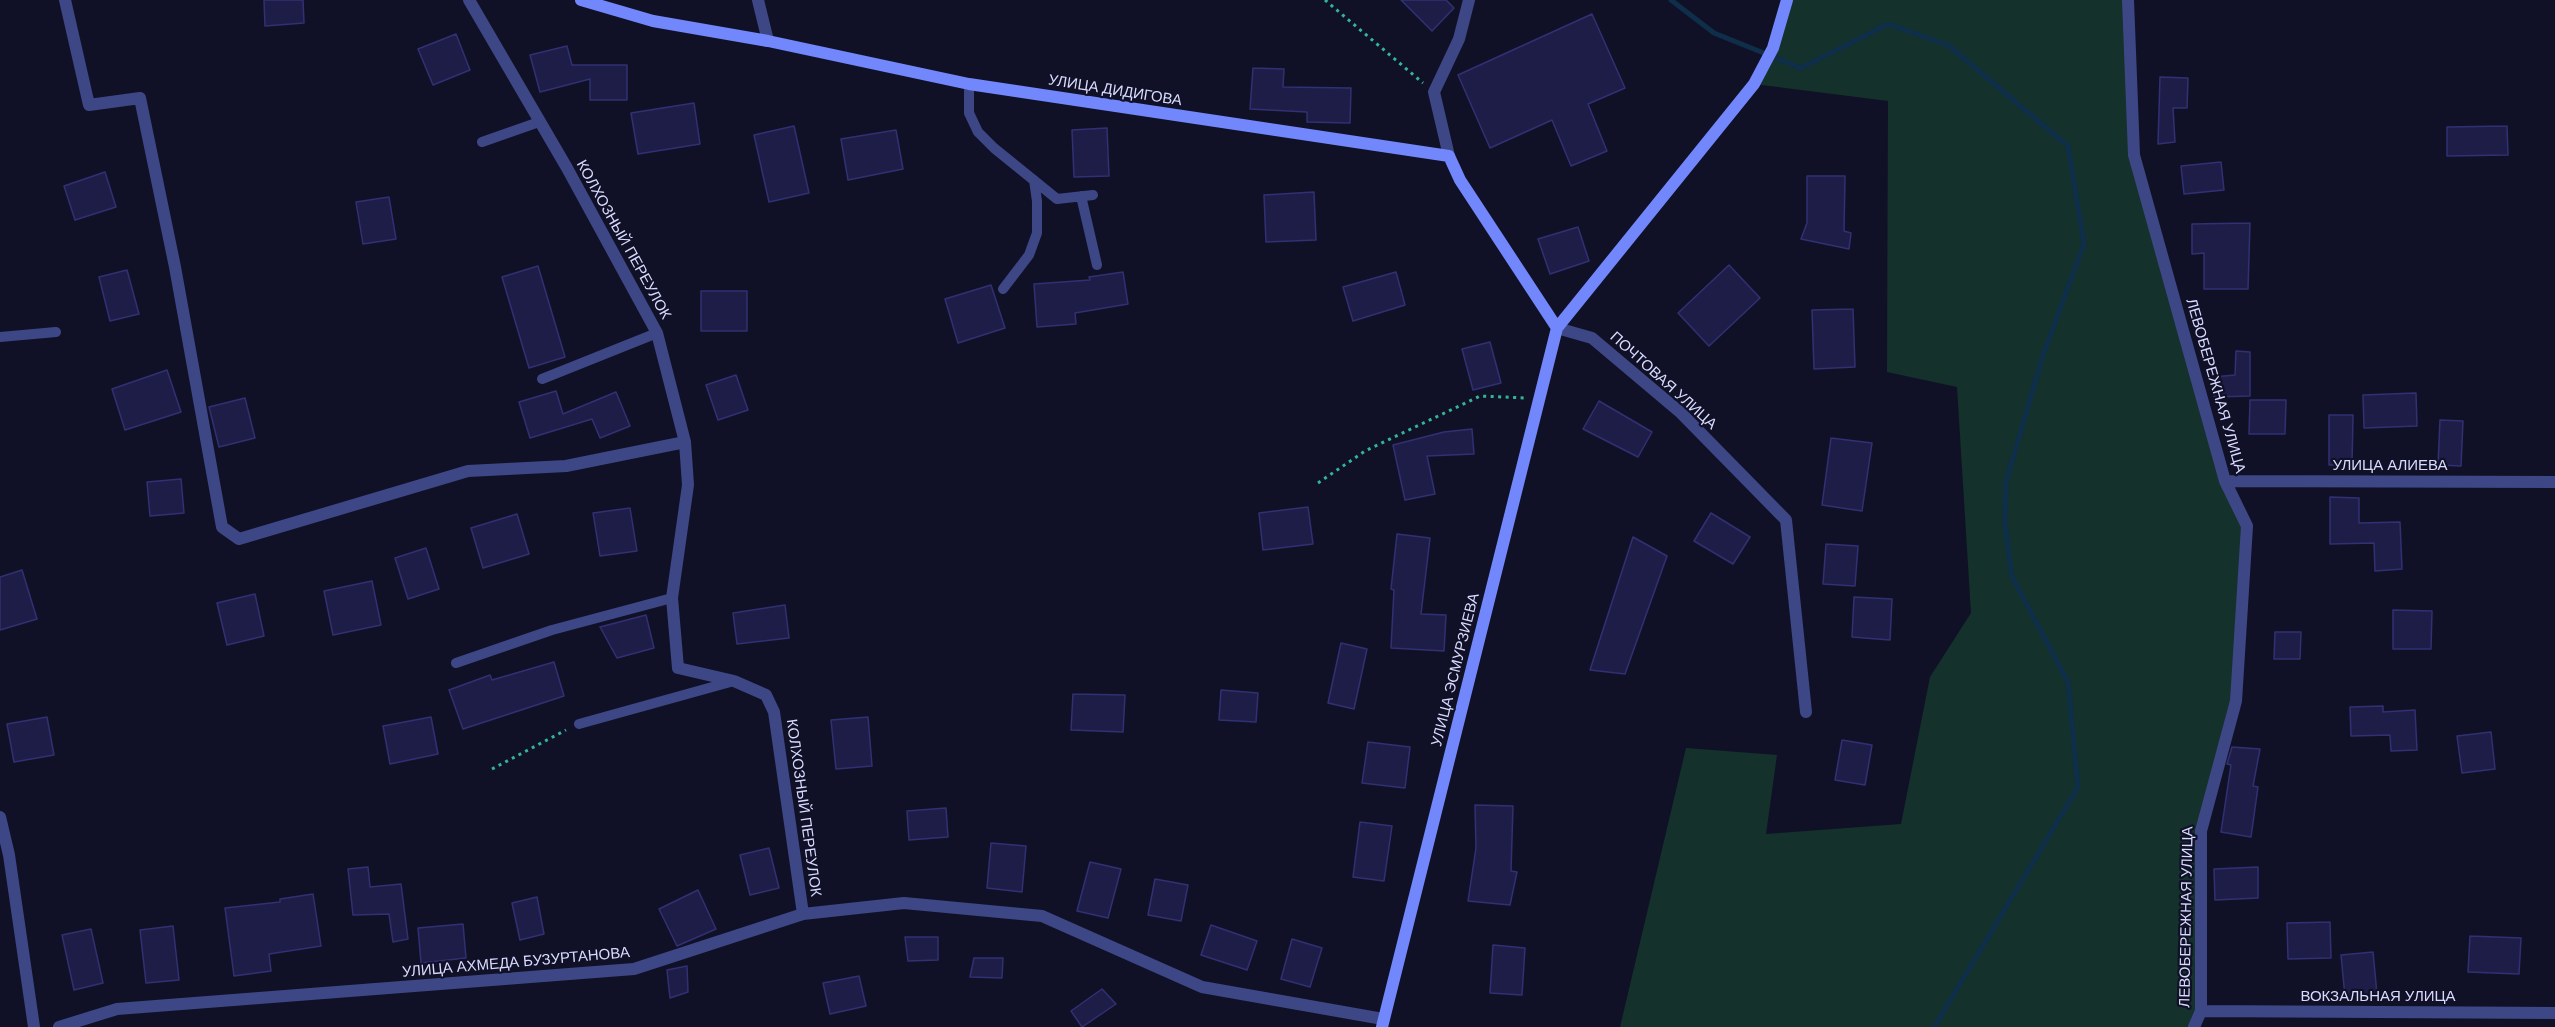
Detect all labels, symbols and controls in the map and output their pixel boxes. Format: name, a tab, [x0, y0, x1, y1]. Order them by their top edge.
street label: УЛИЦА ДИДИГОВА	[1047, 72, 1183, 110]
street label: КОЛХОЗНЫЙ ПЕРЕУЛОК	[572, 157, 674, 323]
street label: ЛЕВОБЕРЕЖНАЯ УЛИЦА	[2181, 296, 2249, 476]
street label: ПОЧТОВАЯ УЛИЦА	[1606, 328, 1720, 434]
street label: УЛИЦА АЛИЕВА	[2332, 457, 2448, 475]
street label: УЛИЦА ЭСМУРЗИЕВА	[1428, 592, 1484, 748]
street label: КОЛХОЗНЫЙ ПЕРЕУЛОК	[782, 718, 824, 898]
street label: ЛЕВОБЕРЕЖНАЯ УЛИЦА	[2176, 826, 2198, 1008]
street label: УЛИЦА АХМЕДА БУЗУРТАНОВА	[401, 944, 631, 982]
street label: ВОКЗАЛЬНАЯ УЛИЦА	[2300, 988, 2456, 1006]

